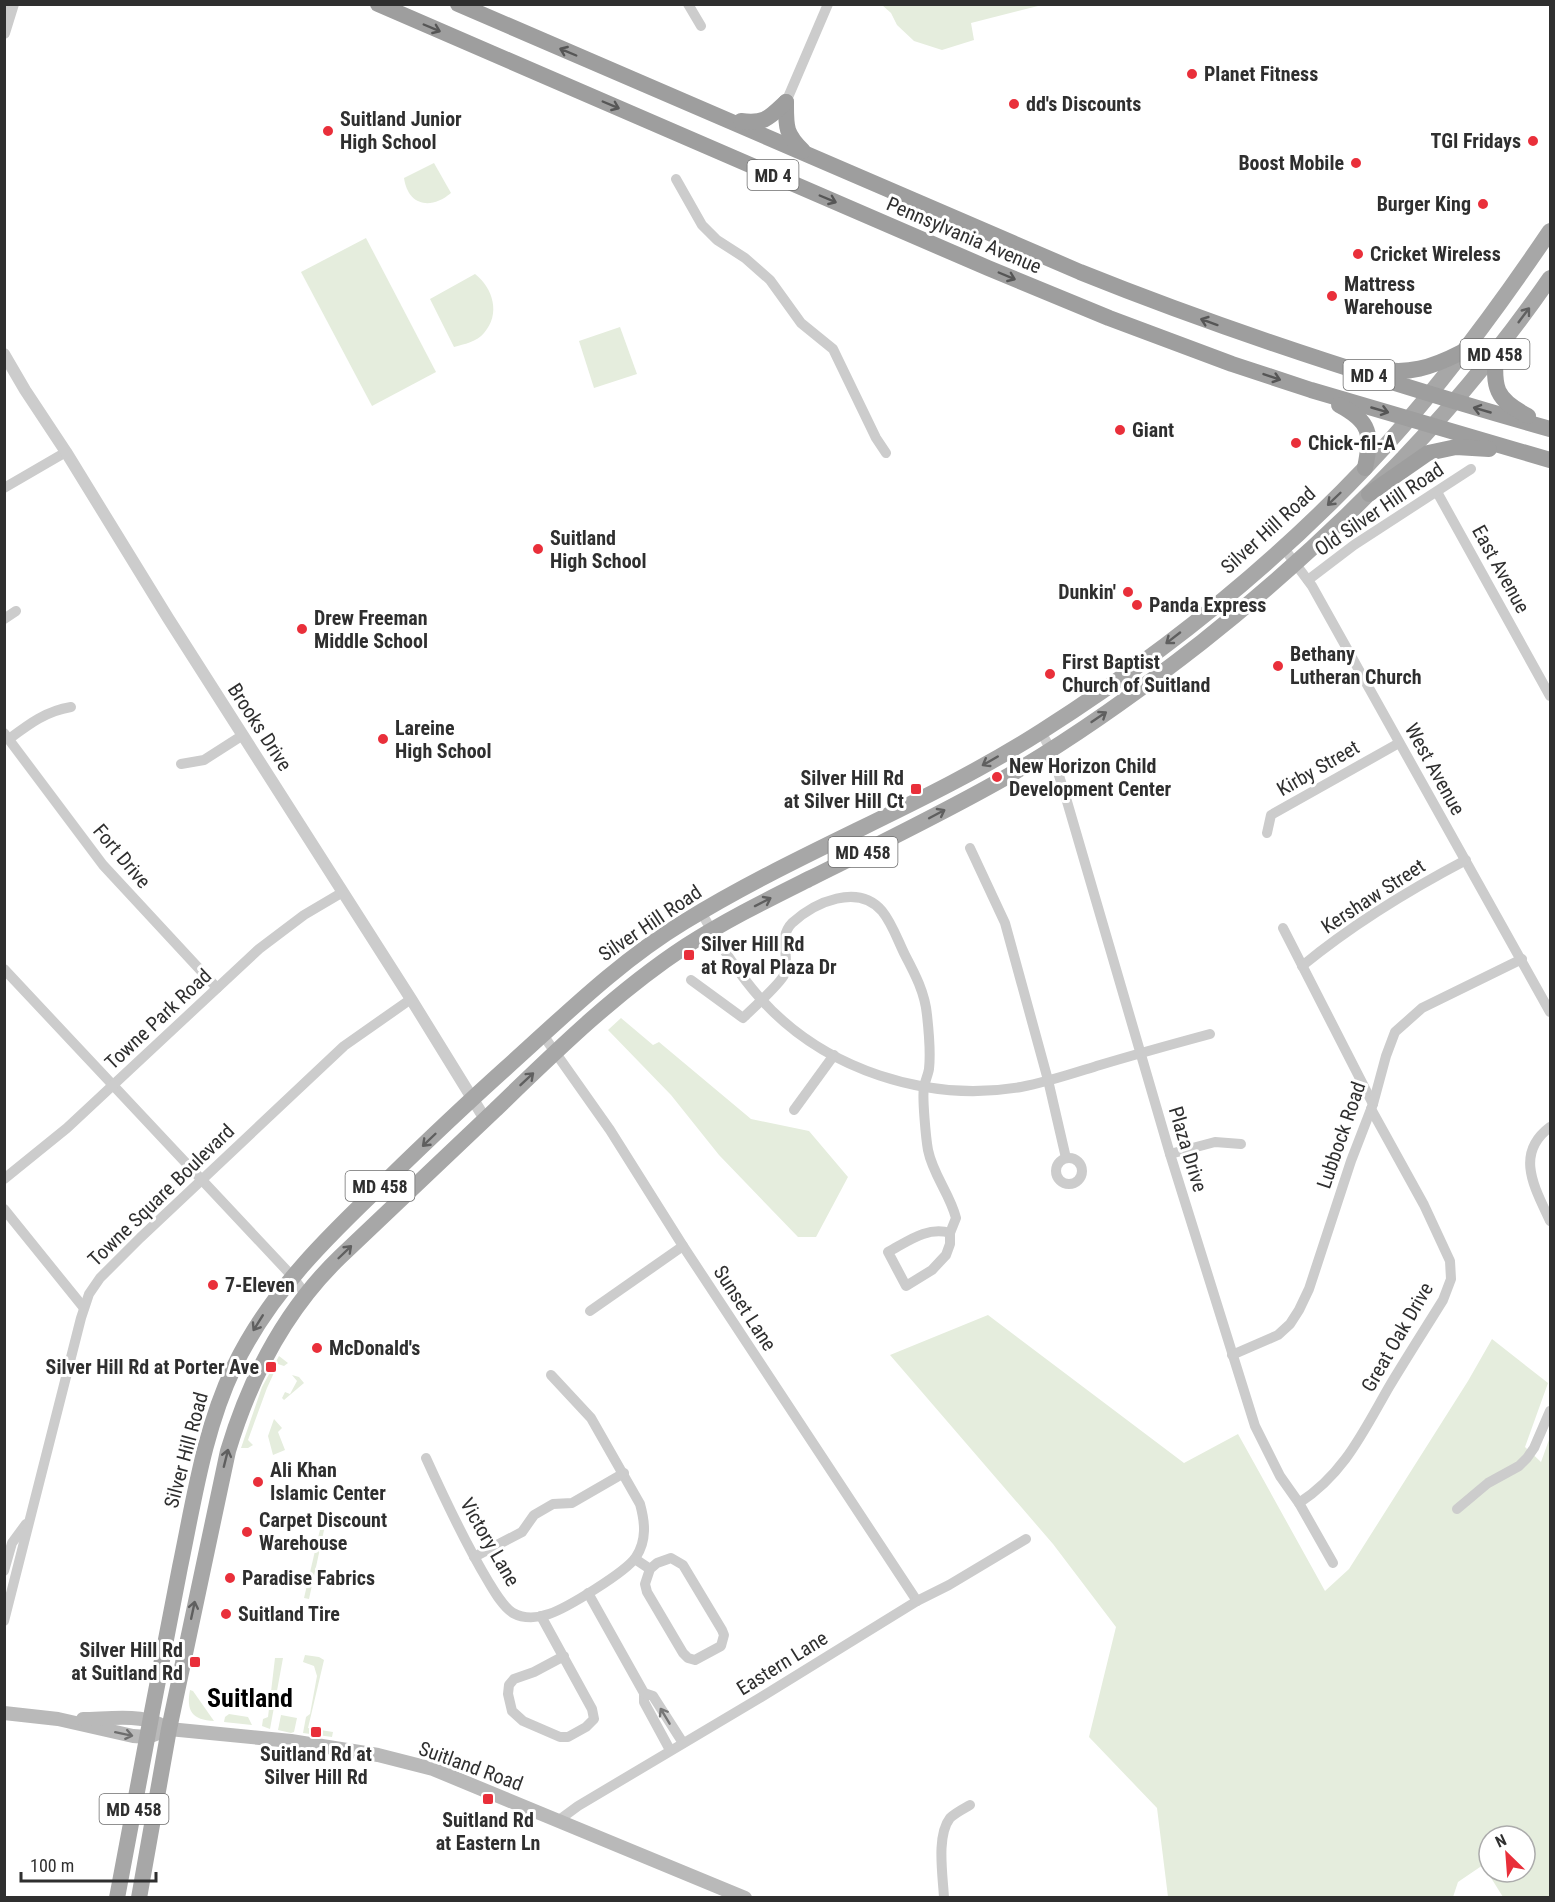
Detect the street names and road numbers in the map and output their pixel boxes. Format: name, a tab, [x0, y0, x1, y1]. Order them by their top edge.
road number: MD 4	[748, 160, 798, 190]
street label: Pennsylvania Avenue	[883, 192, 1045, 278]
road number: MD 458	[1460, 339, 1530, 369]
road number: MD 4	[1344, 360, 1394, 390]
street label: Old Silver Hill Road	[1310, 457, 1448, 561]
street label: Silver Hill Road	[1216, 481, 1320, 579]
street label: East Avenue	[1467, 521, 1535, 617]
street label: Brooks Drive	[223, 679, 297, 775]
street label: West Avenue	[1400, 719, 1470, 819]
street label: Kirby Street	[1273, 735, 1364, 801]
street label: Fort Drive	[88, 819, 156, 893]
road number: MD 458	[828, 837, 898, 867]
street label: Kershaw Street	[1317, 854, 1429, 938]
street label: Silver Hill Road	[594, 880, 706, 966]
street label: Towne Park Road	[100, 964, 216, 1074]
street label: Lubbock Road	[1312, 1078, 1370, 1192]
street label: Plaza Drive	[1164, 1103, 1212, 1195]
street label: Towne Square Boulevard	[83, 1119, 239, 1271]
road number: MD 458	[346, 1171, 415, 1201]
street label: Sunset Lane	[709, 1261, 781, 1355]
street label: Great Oak Drive	[1356, 1278, 1438, 1396]
street label: Silver Hill Road	[159, 1389, 213, 1511]
street label: Victory Lane	[455, 1493, 525, 1591]
street label: Eastern Lane	[732, 1626, 832, 1700]
street label: Suitland Road	[416, 1736, 526, 1796]
road number: MD 458	[100, 1794, 168, 1824]

